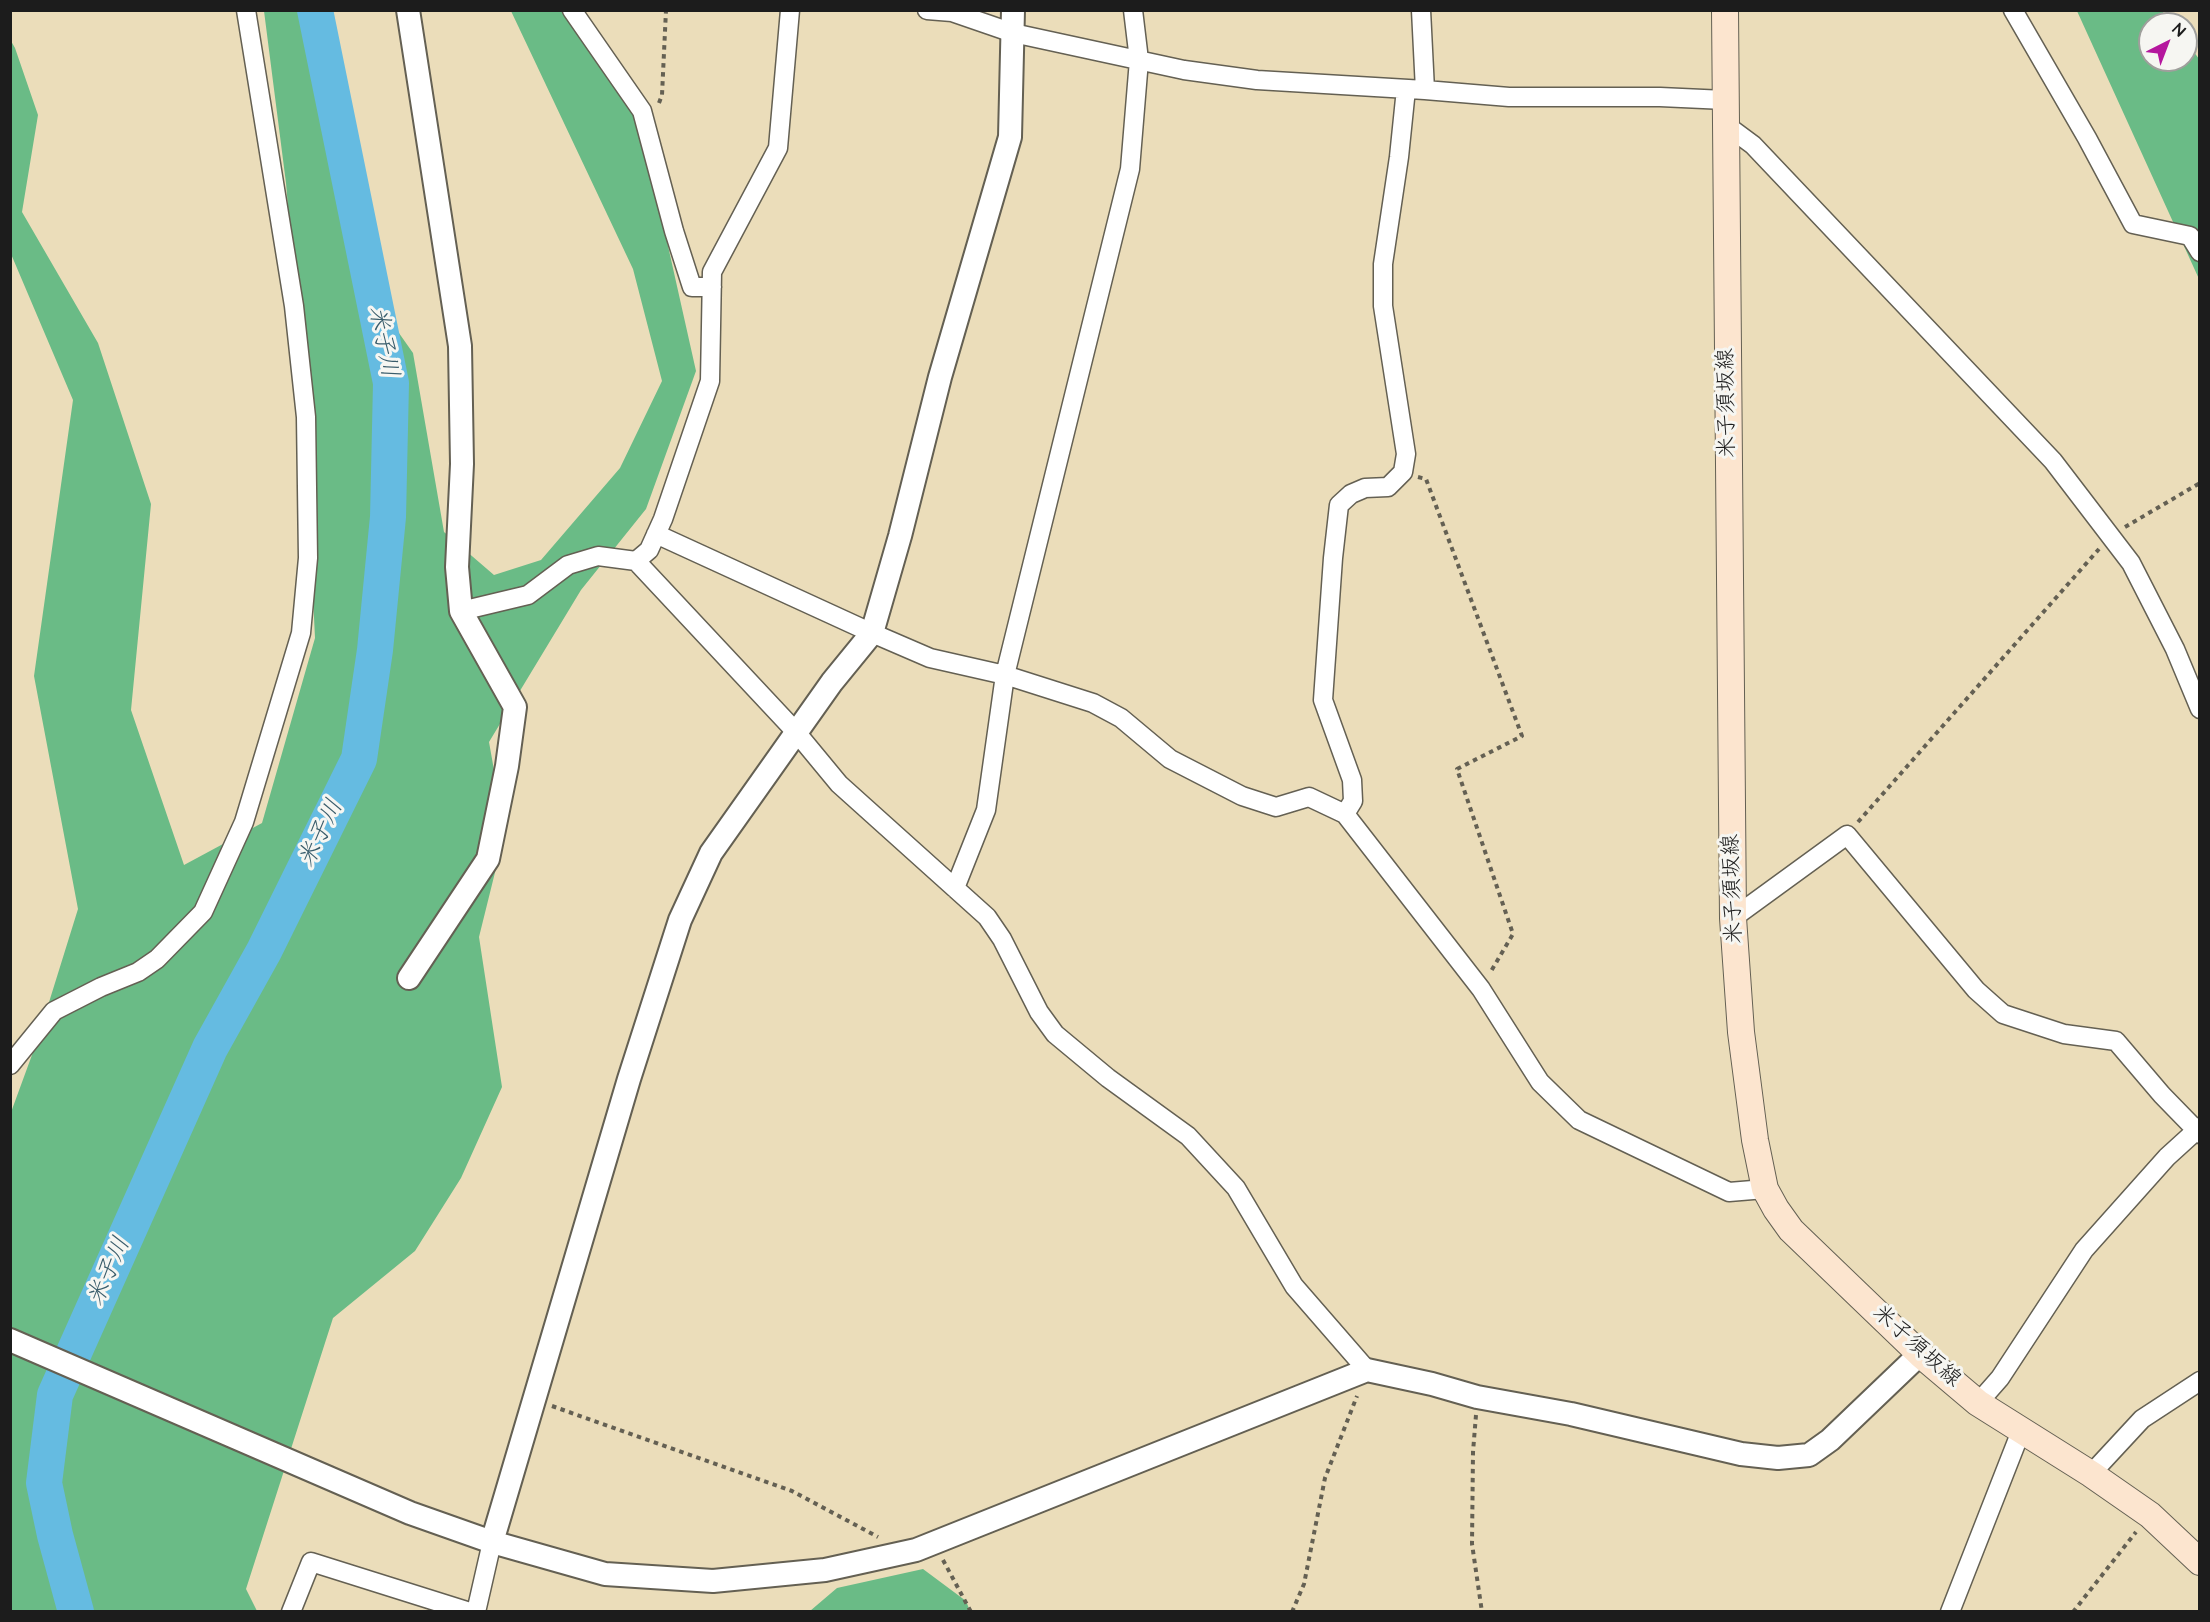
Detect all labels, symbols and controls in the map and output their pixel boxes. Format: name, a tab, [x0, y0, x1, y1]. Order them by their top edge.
north arrow	[2138, 12, 2198, 72]
text: N	[2168, 19, 2190, 42]
water label: 米子川	[361, 304, 403, 380]
street label: 米子須坂線	[1714, 348, 1742, 458]
water label: 米子川	[293, 795, 351, 873]
street label: 米子須坂線	[1719, 834, 1749, 944]
water label: 米子川	[82, 1233, 138, 1311]
street label: 米子須坂線	[1866, 1300, 1966, 1394]

